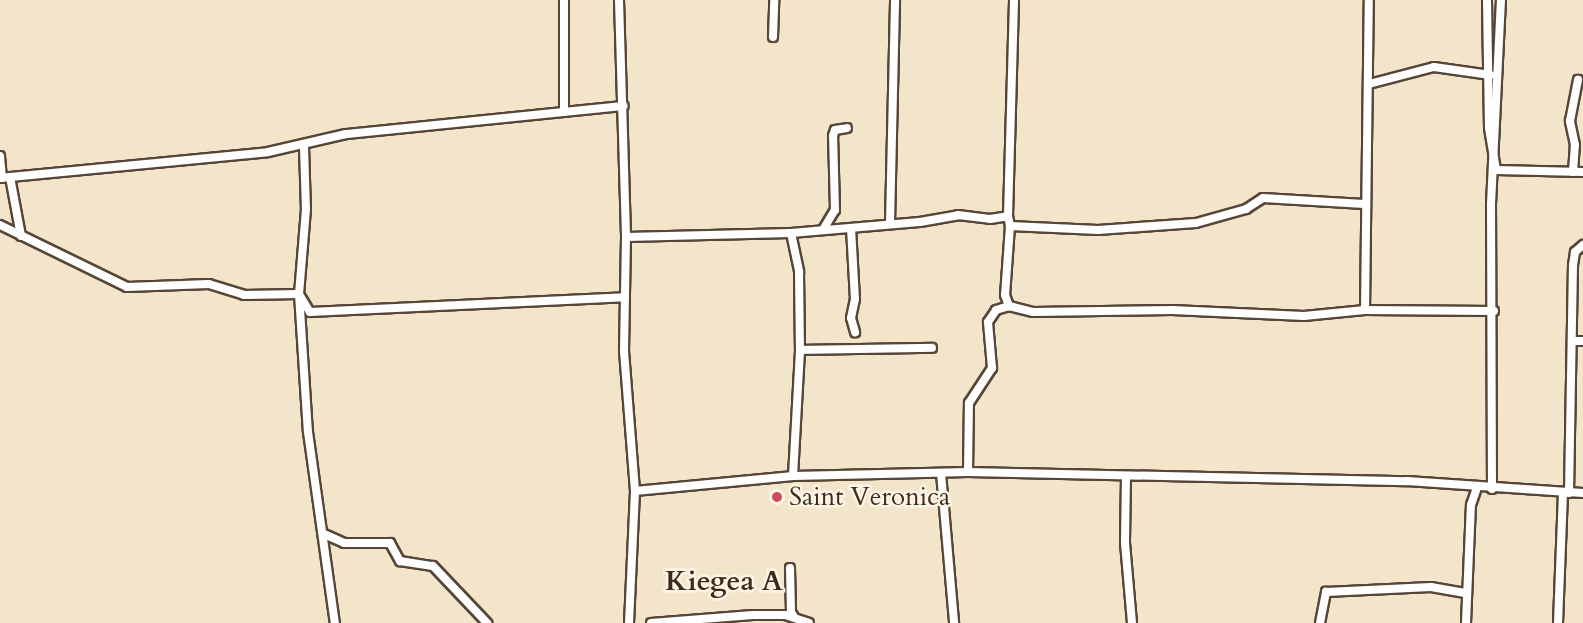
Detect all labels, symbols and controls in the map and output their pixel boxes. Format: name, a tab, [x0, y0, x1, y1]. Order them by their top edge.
place label: Saint Veronica	[789, 481, 950, 513]
marker: Saint Veronica	[770, 490, 784, 504]
district label: Kiegea A	[665, 564, 783, 598]

